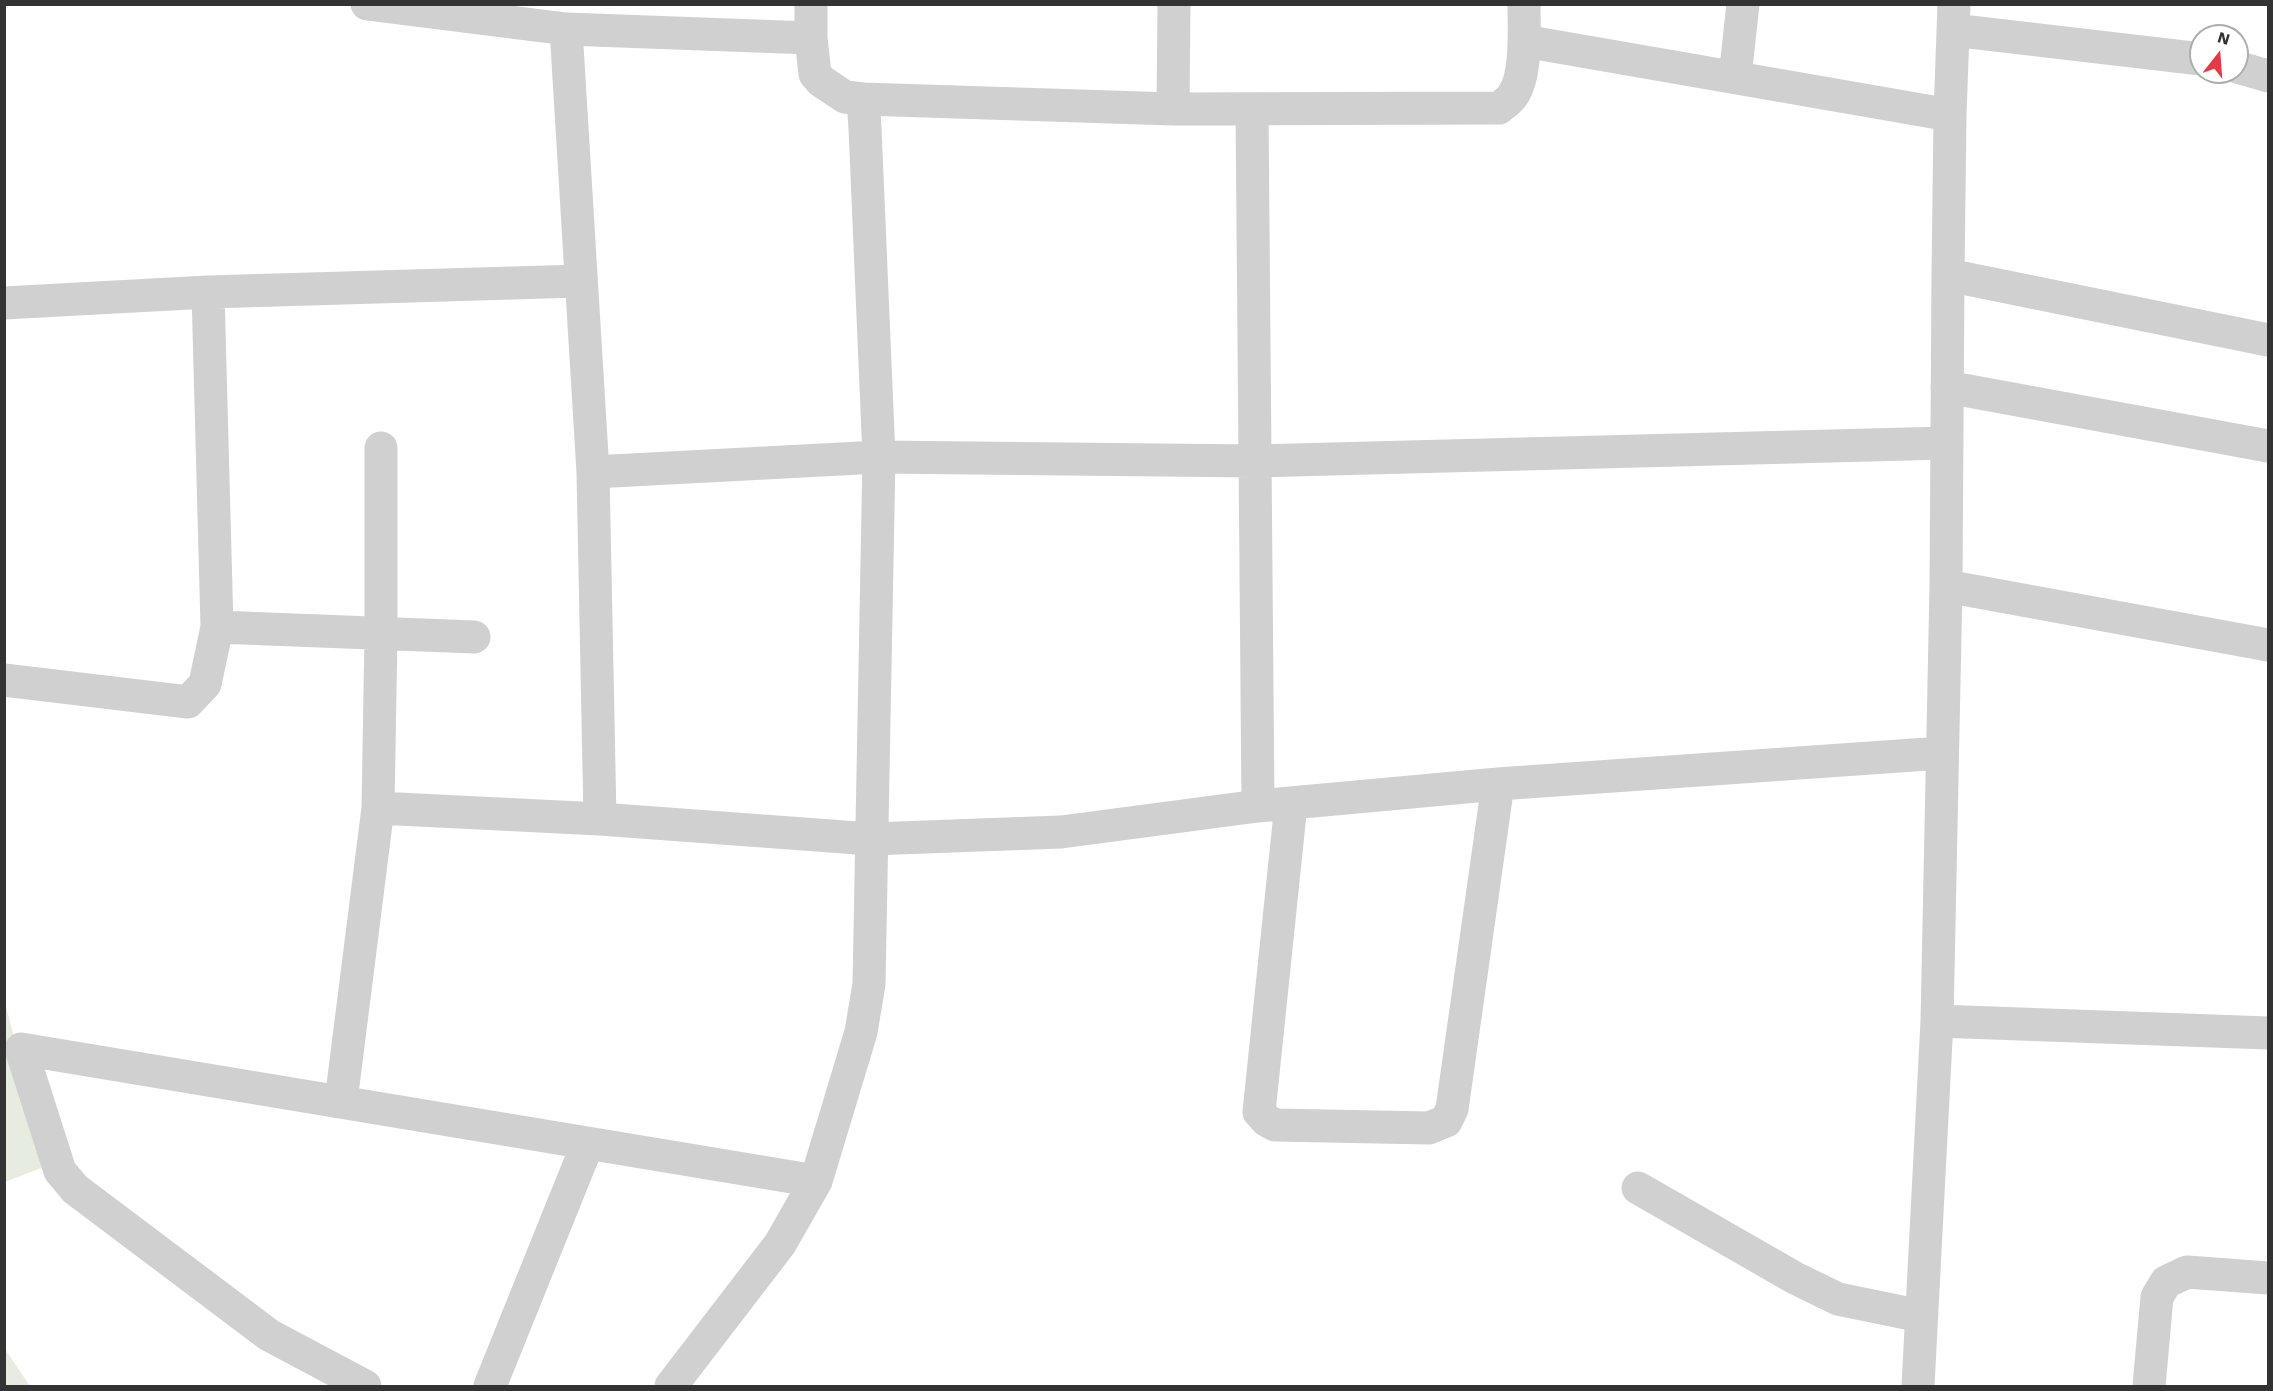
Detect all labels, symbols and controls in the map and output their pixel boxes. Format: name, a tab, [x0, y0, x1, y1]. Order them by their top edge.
north arrow	[2189, 24, 2249, 84]
text: N	[2215, 27, 2232, 49]

